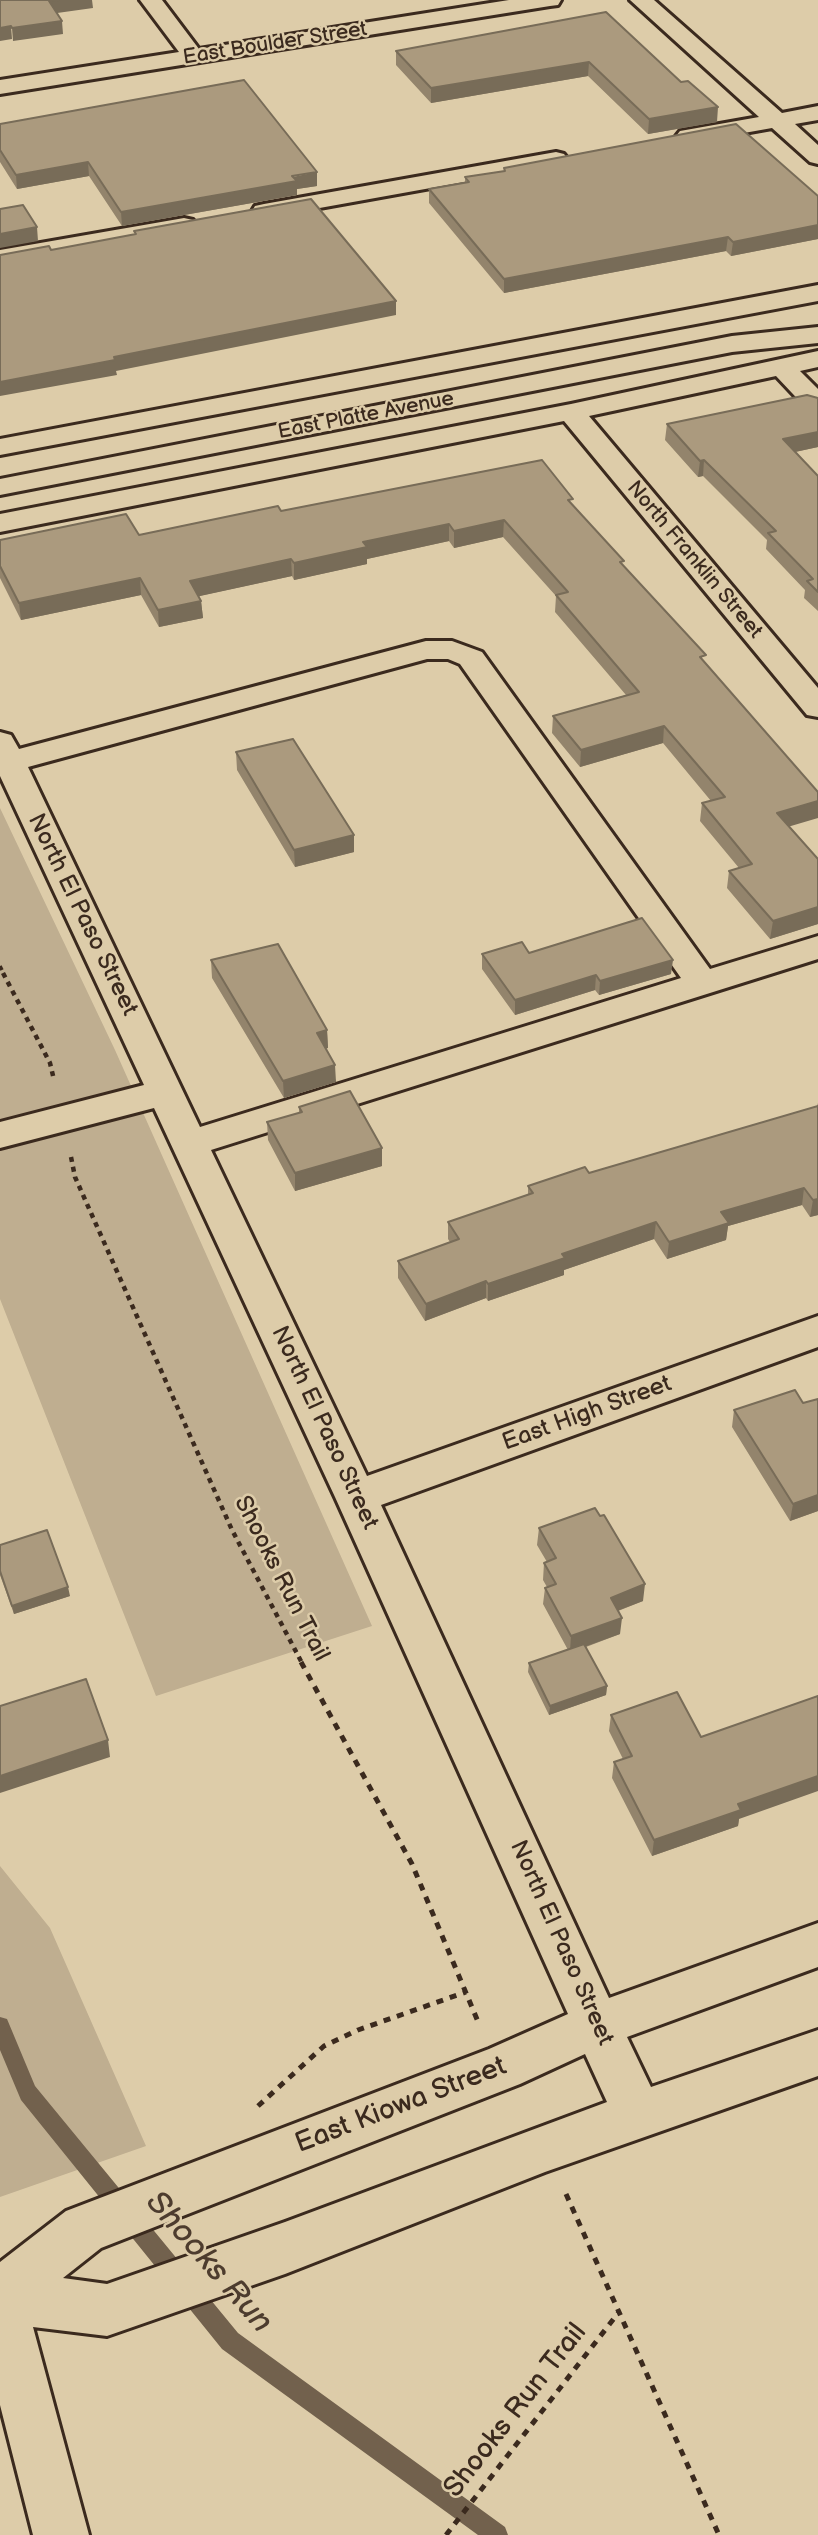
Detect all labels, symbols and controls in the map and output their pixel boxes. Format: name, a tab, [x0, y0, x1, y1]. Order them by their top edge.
street label: East Boulder Street	[181, 17, 369, 71]
street label: East Platte Avenue	[276, 387, 456, 445]
street label: North Franklin Street	[621, 476, 767, 644]
street label: North El Paso Street	[21, 809, 143, 1021]
street label: North El Paso Street	[264, 1322, 384, 1534]
street label: East High Street	[499, 1370, 675, 1458]
street label: Shooks Run Trail	[227, 1492, 335, 1666]
street label: North El Paso Street	[503, 1836, 619, 2050]
street label: East Kiowa Street	[291, 2050, 511, 2162]
water label: Shooks Run	[136, 2185, 280, 2341]
street label: Shooks Run Trail	[438, 2317, 594, 2505]

